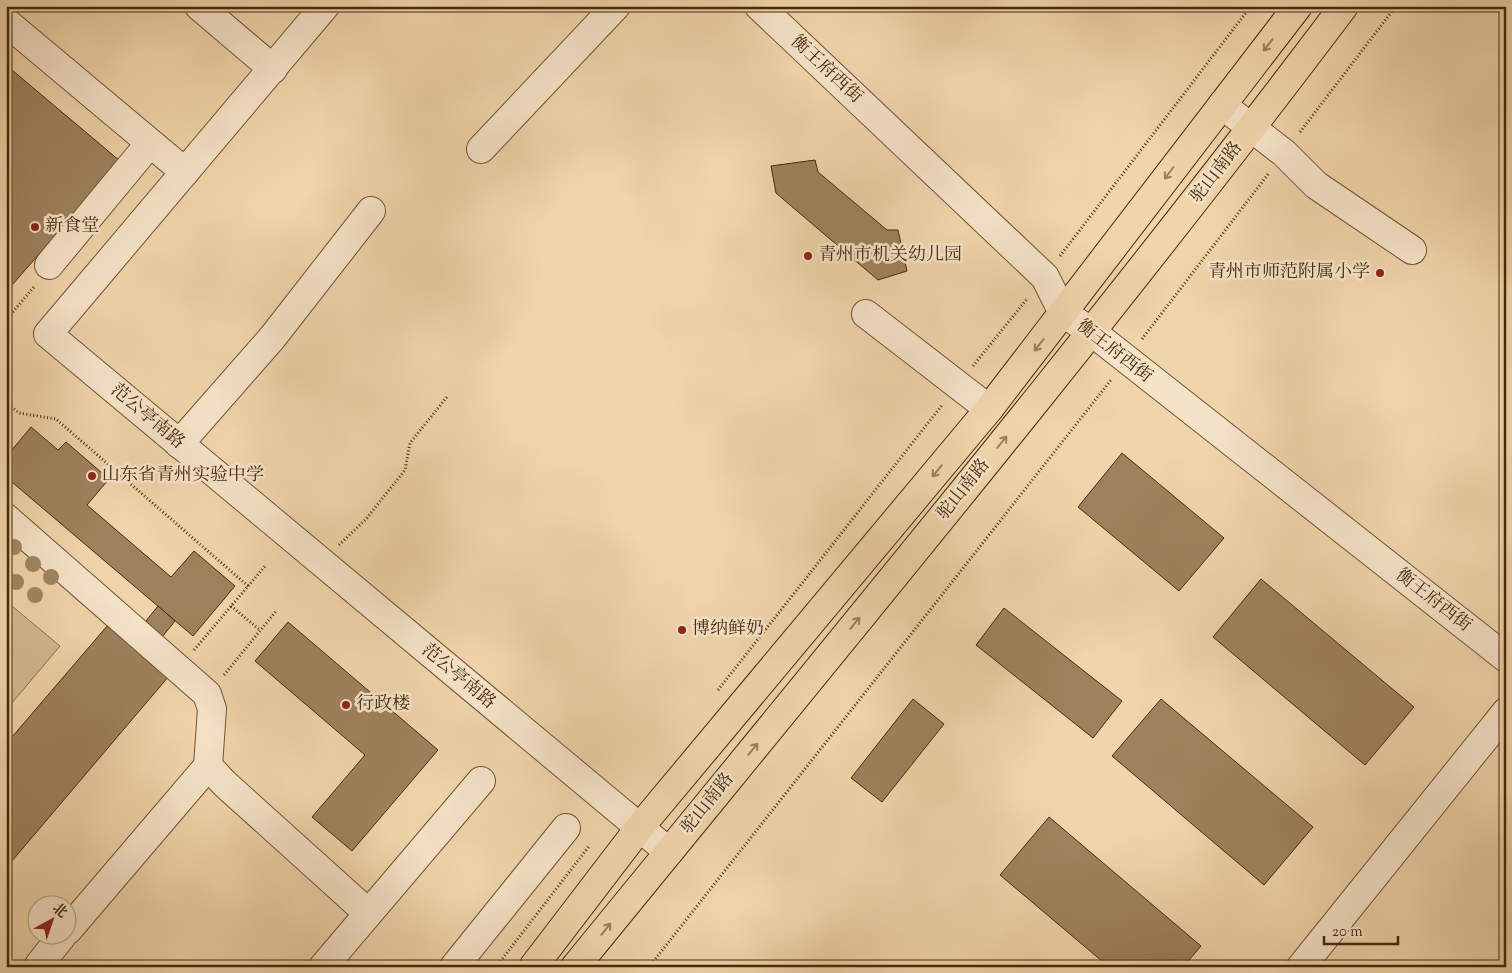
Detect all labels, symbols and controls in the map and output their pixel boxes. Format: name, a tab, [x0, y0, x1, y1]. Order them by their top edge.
street label: 衡王府西街	[784, 30, 868, 110]
one-way arrow	[1263, 38, 1273, 52]
street label: 驼山南路	[1185, 137, 1249, 209]
one-way arrow	[1163, 166, 1174, 179]
place label: 新食堂	[45, 214, 99, 240]
marker: 新食堂	[29, 221, 41, 233]
place label: 青州市机关幼儿园	[818, 243, 962, 269]
marker: 青州市机关幼儿园	[802, 250, 814, 262]
place label: 青州市师范附属小学	[1208, 260, 1370, 286]
marker: 青州市师范附属小学	[1374, 267, 1386, 279]
street label: 衡王府西街	[1071, 314, 1157, 390]
one-way arrow	[1033, 338, 1044, 351]
street label: 范公亭南路	[104, 378, 190, 456]
one-way arrow	[997, 436, 1008, 449]
street label: 驼山南路	[931, 454, 997, 526]
place label: 山东省青州实验中学	[102, 463, 264, 489]
one-way arrow	[931, 465, 943, 478]
marker: 山东省青州实验中学	[86, 470, 98, 482]
street label: 衡王府西街	[1390, 563, 1476, 639]
one-way arrow	[850, 616, 861, 629]
place label: 博纳鲜奶	[692, 617, 764, 643]
marker: 博纳鲜奶	[676, 624, 688, 636]
street label: 范公亭南路	[415, 638, 501, 716]
place label: 行政楼	[356, 692, 410, 718]
marker: 行政楼	[340, 699, 352, 711]
one-way arrow	[747, 742, 758, 755]
street label: 驼山南路	[675, 768, 741, 840]
north arrow	[28, 896, 78, 946]
text: 北	[47, 899, 71, 924]
scale bar	[1324, 913, 1398, 945]
text: 20 m	[1332, 922, 1363, 943]
one-way arrow	[601, 923, 612, 936]

